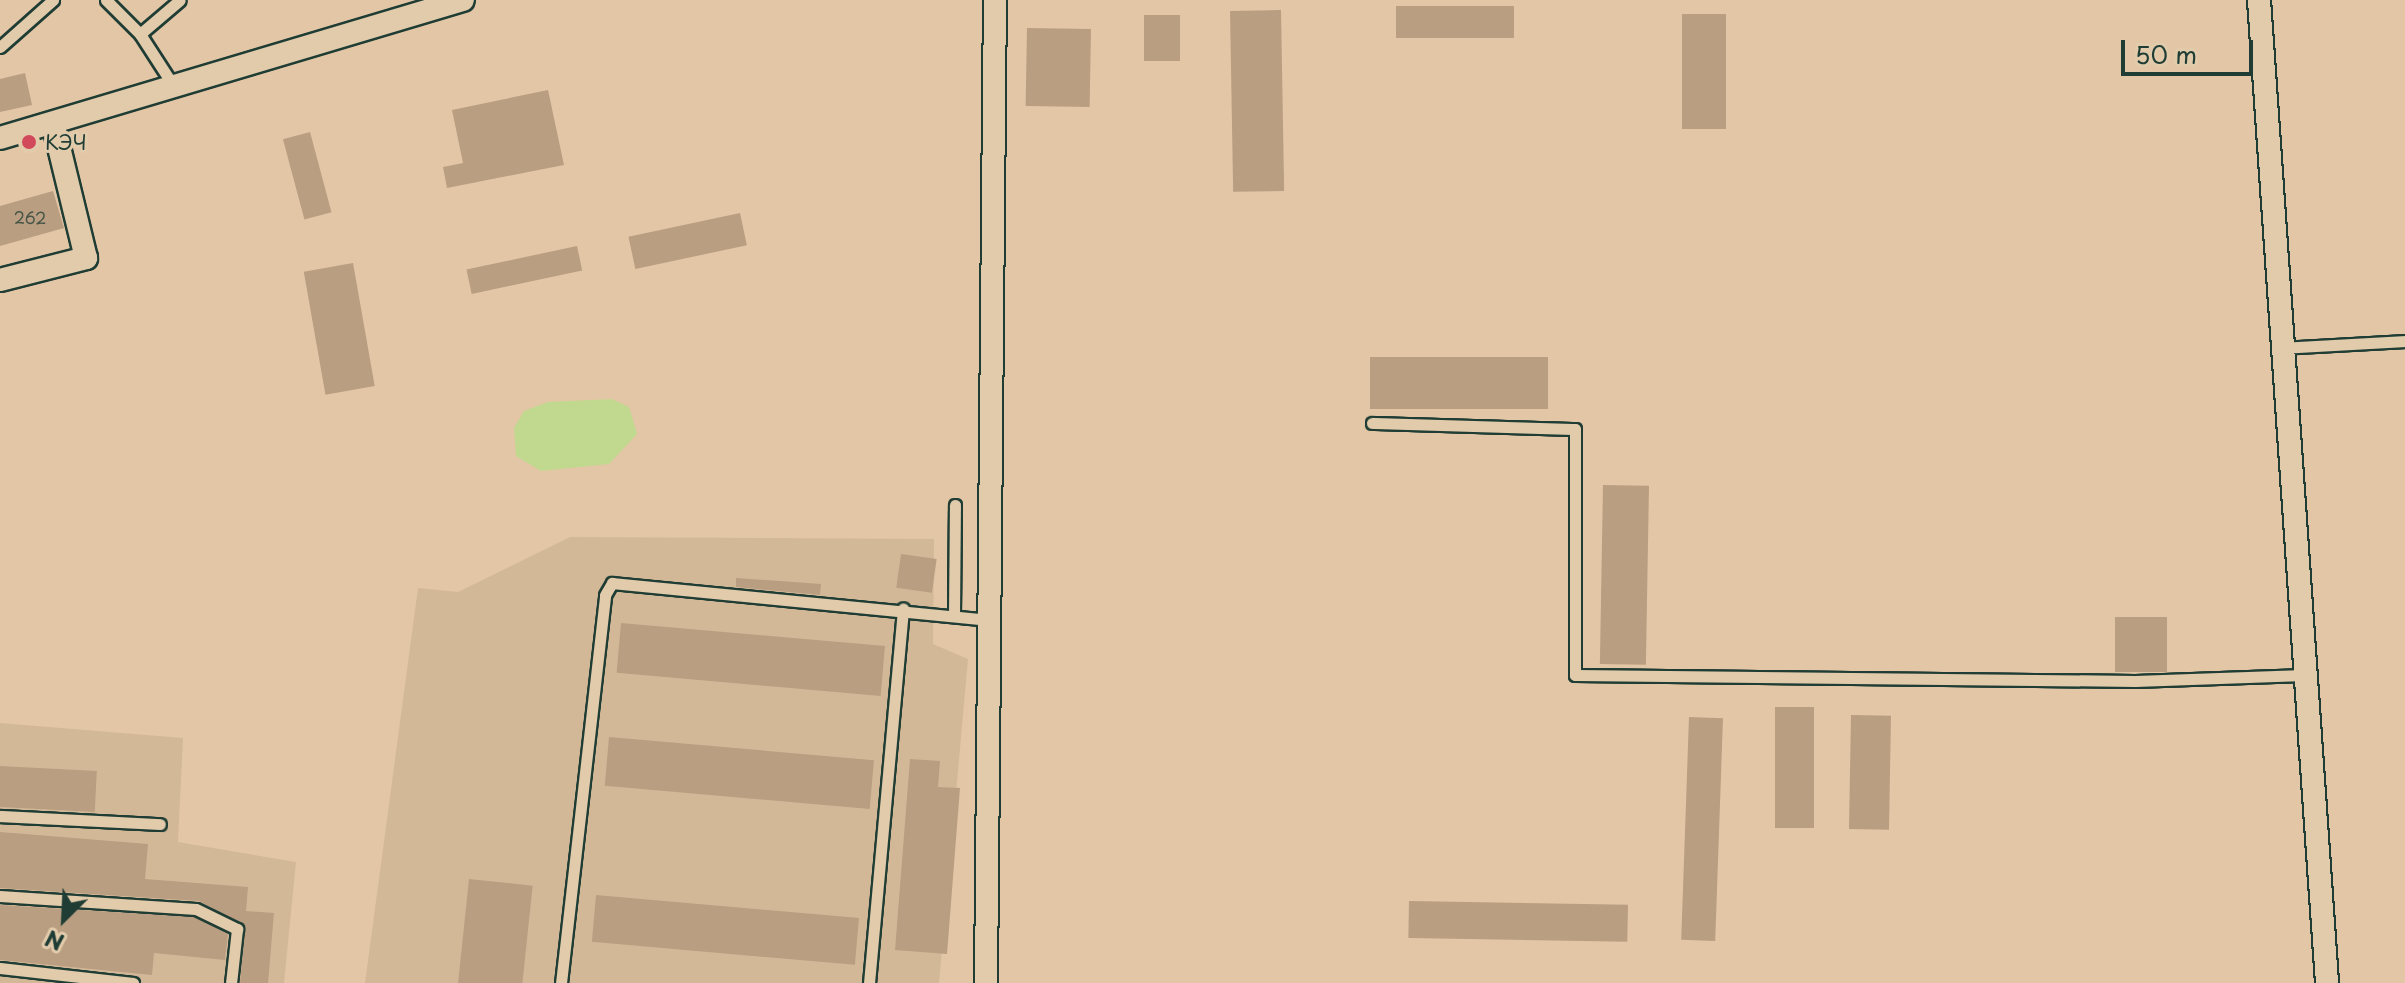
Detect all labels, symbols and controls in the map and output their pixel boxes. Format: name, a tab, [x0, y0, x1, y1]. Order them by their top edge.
scale bar	[2125, 24, 2257, 74]
text: 50 m	[2135, 36, 2197, 72]
place label: КЭЧ	[45, 130, 87, 154]
marker: КЭЧ	[20, 133, 38, 151]
house number: 262	[14, 207, 46, 227]
north arrow	[24, 879, 104, 959]
text: N	[39, 923, 69, 960]

